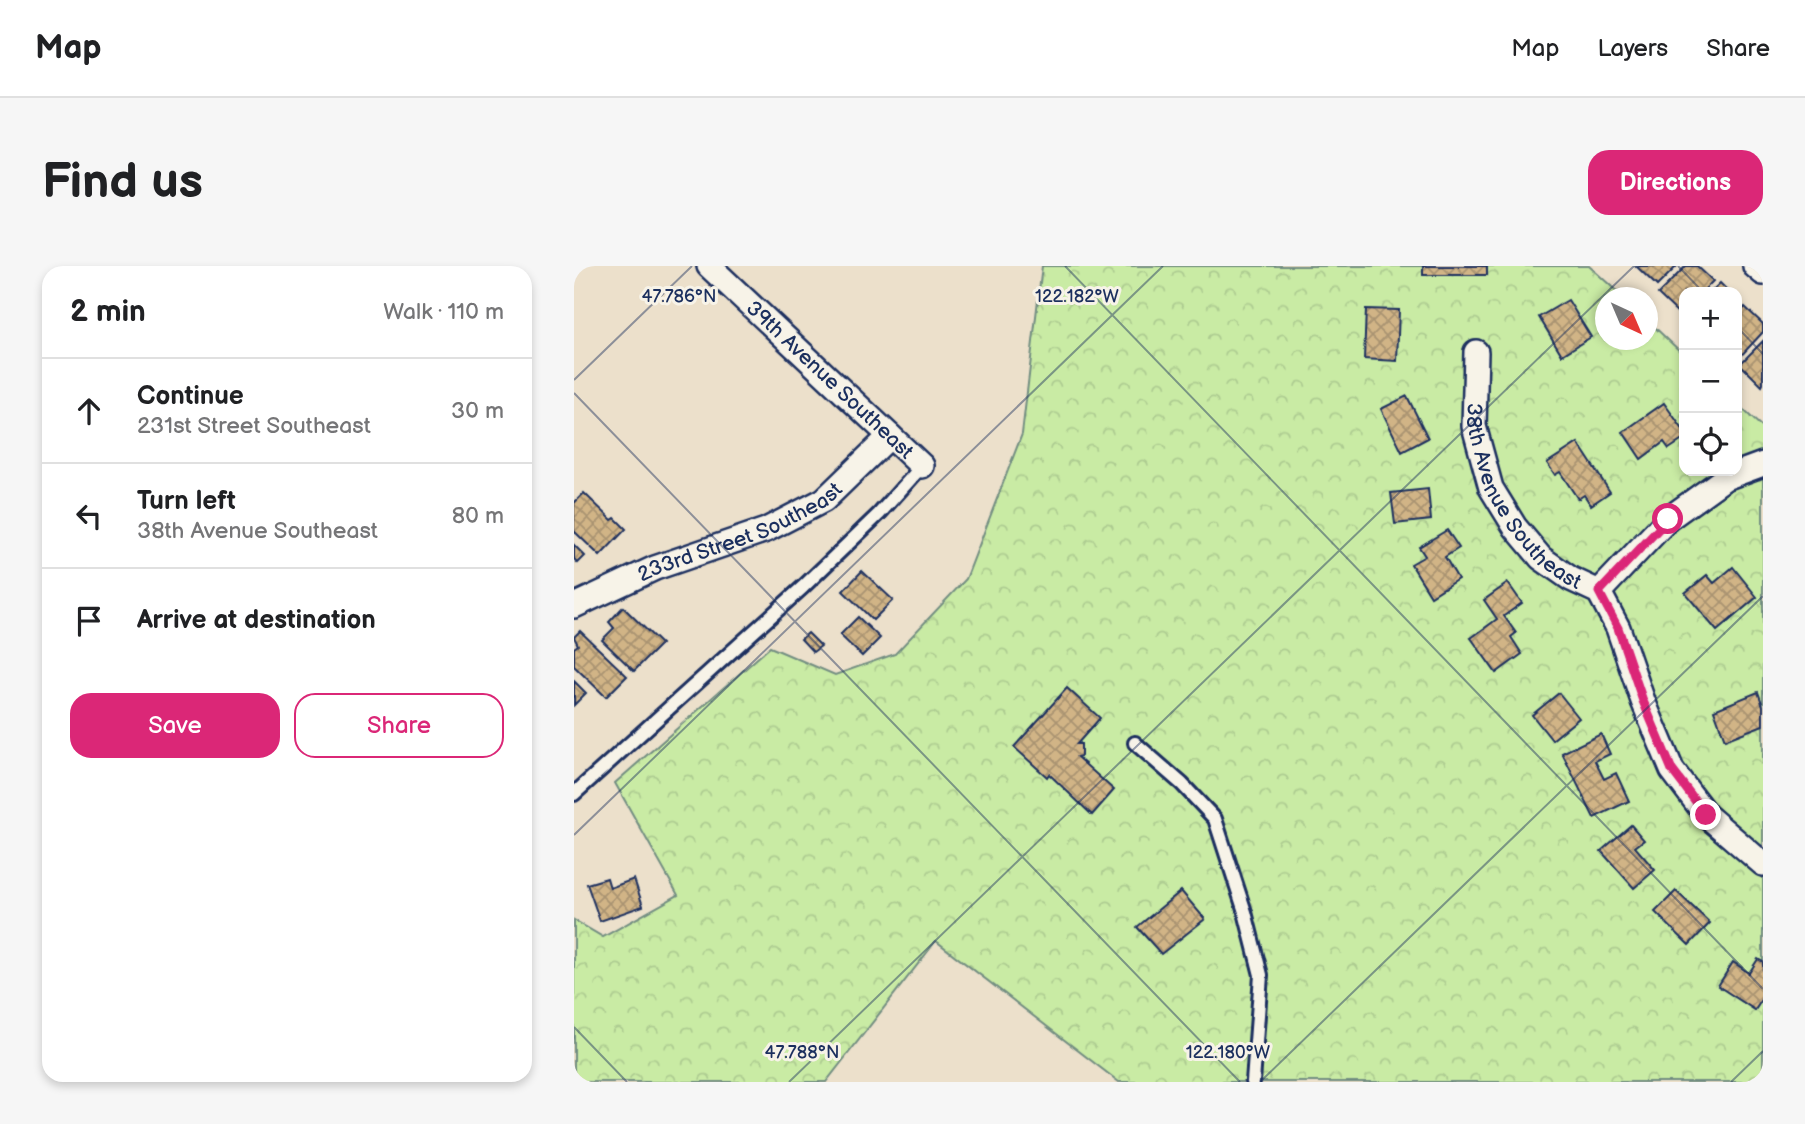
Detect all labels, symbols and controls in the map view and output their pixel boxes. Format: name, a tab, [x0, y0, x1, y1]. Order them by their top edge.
text: Map	[35, 28, 101, 68]
text: Map	[1511, 34, 1559, 63]
text: Layers	[1597, 34, 1668, 63]
text: Share	[1706, 34, 1770, 63]
button: Directions	[1588, 150, 1763, 215]
text: Find us	[42, 153, 203, 212]
text: 47.786°N	[641, 286, 717, 307]
text: 122.182°W	[1035, 286, 1120, 307]
north arrow	[1595, 287, 1658, 350]
map controls	[1679, 287, 1742, 476]
button: +	[1679, 287, 1742, 350]
text: 2 min	[70, 294, 146, 330]
street label: 39th Avenue Southeast	[741, 296, 919, 465]
text: Walk · 110 m	[383, 298, 504, 326]
button: −	[1679, 350, 1742, 413]
text: Continue	[137, 381, 244, 412]
icon: ahead	[70, 392, 108, 430]
text: 30 m	[451, 397, 504, 425]
street label: 38th Avenue Southeast	[1461, 403, 1585, 595]
text: 231st Street Southeast	[137, 412, 371, 440]
button: locate	[1679, 413, 1742, 476]
street label: 233rd Street Southeast	[634, 477, 848, 587]
text: Turn left	[137, 486, 236, 517]
icon: left	[70, 497, 108, 535]
text: 80 m	[452, 502, 504, 530]
route start	[1652, 503, 1683, 534]
text: 38th Avenue Southeast	[137, 517, 378, 545]
icon: arrive	[70, 602, 108, 640]
text: Arrive at destination	[137, 605, 376, 636]
button: Save	[70, 693, 280, 758]
button: Share	[294, 693, 504, 758]
route end	[1690, 799, 1721, 830]
text: 47.788°N	[765, 1042, 840, 1063]
text: 122.180°W	[1186, 1042, 1271, 1063]

